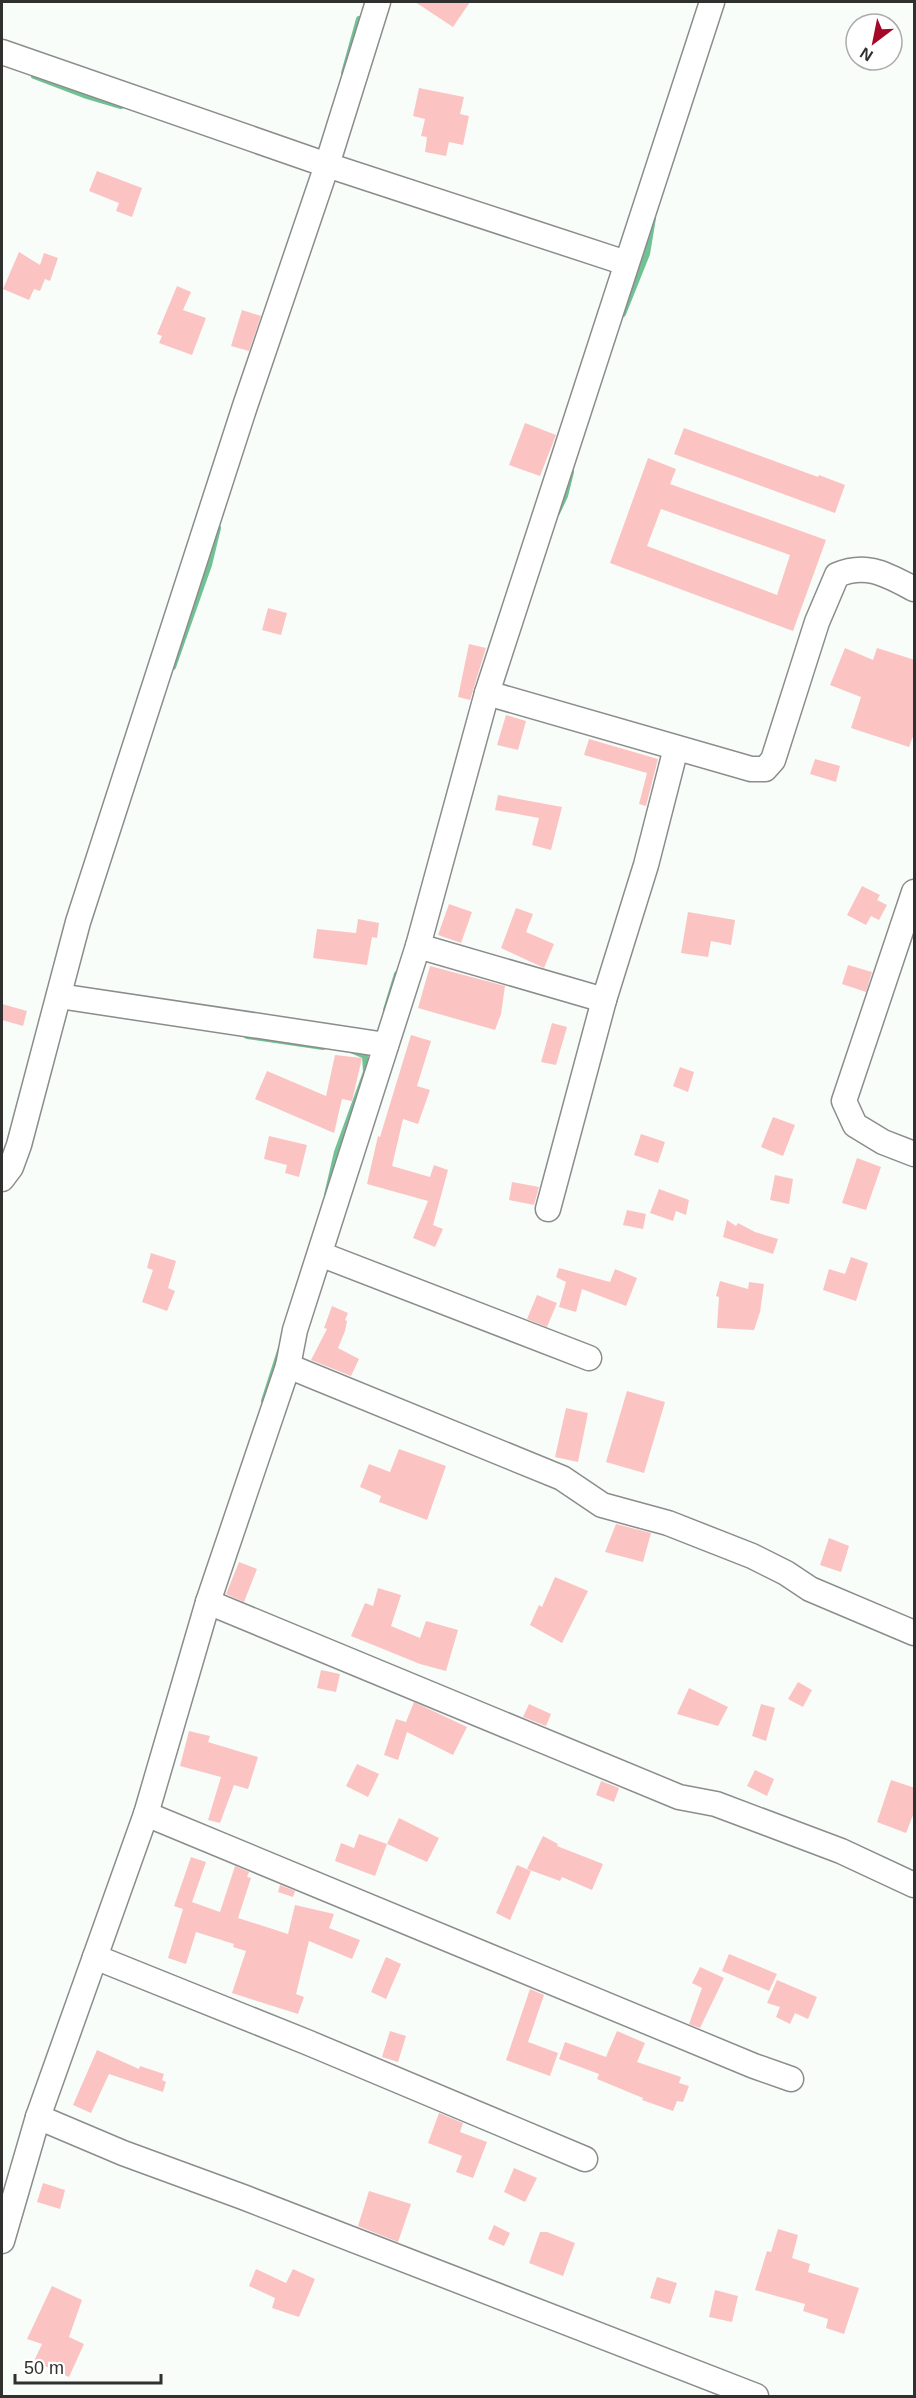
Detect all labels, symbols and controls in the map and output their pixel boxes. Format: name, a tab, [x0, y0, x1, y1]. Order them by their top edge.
north arrow	[844, 12, 904, 72]
text: N	[857, 44, 876, 65]
scale bar	[15, 2347, 160, 2385]
text: 50 m	[24, 2358, 64, 2378]

